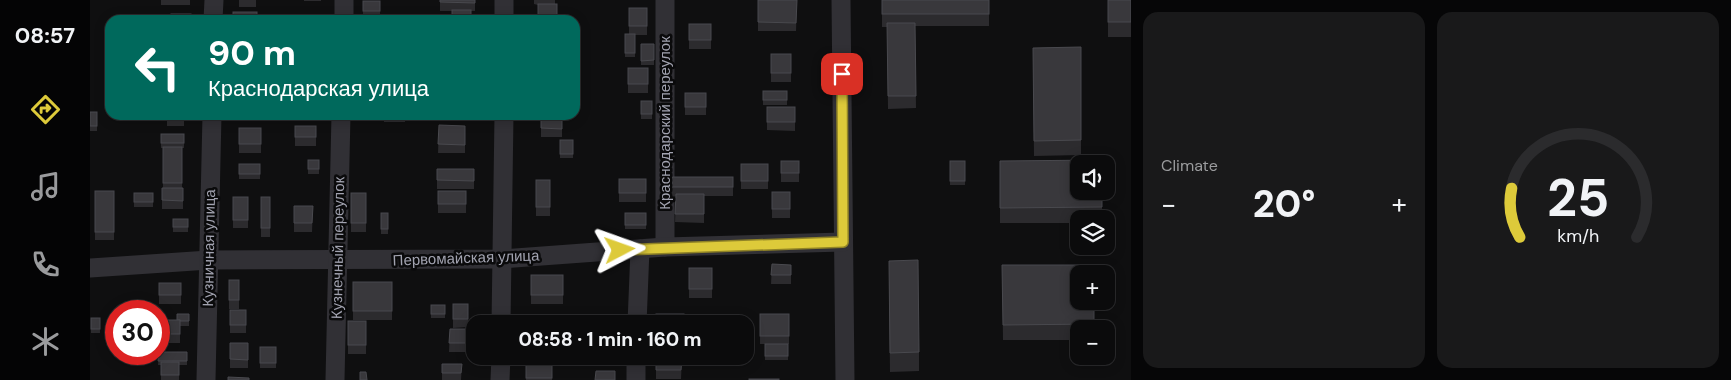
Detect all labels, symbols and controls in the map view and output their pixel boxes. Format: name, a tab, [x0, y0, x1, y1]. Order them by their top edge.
text: 08:57	[15, 21, 75, 50]
text: 90 m	[208, 30, 296, 76]
icon: left	[125, 35, 190, 100]
street label: Краснодарский переулок	[655, 36, 675, 210]
pin	[821, 53, 863, 95]
icon: arrive	[828, 60, 856, 88]
text: Краснодарская улица	[208, 74, 429, 103]
icon: directions	[28, 92, 63, 127]
map controls	[1070, 155, 1115, 365]
button: sound	[1070, 155, 1115, 200]
text: Climate	[1161, 155, 1218, 176]
text: 25	[1547, 164, 1609, 232]
icon: music	[28, 169, 63, 204]
street label: Кузнечный переулок	[327, 176, 349, 319]
text: 20°	[1253, 179, 1315, 229]
text: −	[1161, 186, 1176, 223]
text: +	[1392, 186, 1407, 223]
street label: Кузничная улица	[198, 188, 220, 307]
button: layers	[1070, 210, 1115, 255]
position arrow	[593, 223, 645, 275]
text: km/h	[1557, 224, 1599, 248]
street label: Первомайская улица	[392, 245, 540, 271]
icon: phone	[28, 247, 63, 282]
button: +	[1070, 265, 1115, 310]
speed limit sign: 30	[105, 300, 170, 365]
button: −	[1070, 320, 1115, 365]
icon: climate	[28, 324, 63, 359]
text: 08:58 · 1 min · 160 m	[518, 327, 702, 352]

